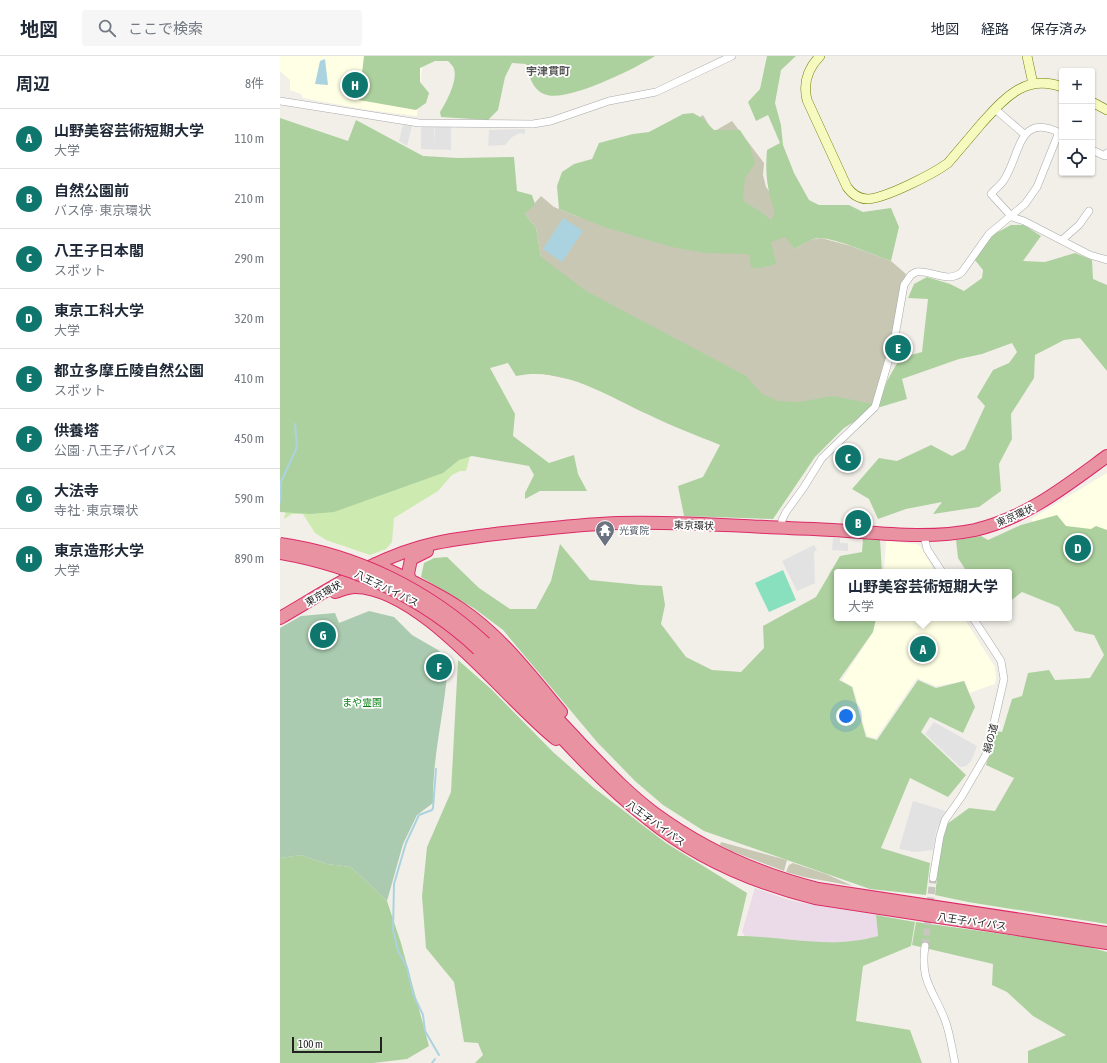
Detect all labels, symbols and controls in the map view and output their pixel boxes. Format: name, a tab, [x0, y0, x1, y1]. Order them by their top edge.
search box	[82, 10, 362, 46]
icon: search	[96, 17, 118, 39]
text: 地図	[20, 18, 58, 40]
text: ここで検索	[128, 20, 203, 37]
text: 地図	[931, 21, 959, 37]
text: 経路	[981, 21, 1009, 37]
text: 保存済み	[1031, 21, 1087, 37]
district label: 宇津貫町	[526, 65, 570, 77]
map controls	[1059, 68, 1095, 176]
button: +	[1059, 68, 1095, 104]
pin: H	[342, 70, 368, 100]
text: 周辺	[16, 74, 50, 94]
text: 8件	[245, 76, 264, 91]
button: −	[1059, 104, 1095, 140]
text: 山野美容芸術短期大学	[54, 122, 204, 139]
text: A	[26, 131, 32, 146]
text: 110 m	[235, 131, 264, 146]
button: locate	[1059, 140, 1095, 176]
text: 大学	[54, 143, 80, 158]
text: 自然公園前	[54, 182, 129, 199]
text: B	[26, 191, 32, 206]
text: 210 m	[235, 191, 264, 206]
text: バス停 · 東京環状	[54, 203, 151, 218]
text: 八王子日本閣	[54, 242, 144, 259]
text: C	[26, 251, 32, 266]
text: 290 m	[235, 251, 264, 266]
text: スポット	[54, 263, 106, 278]
text: 東京工科大学	[54, 302, 144, 319]
text: D	[25, 311, 33, 326]
text: 320 m	[235, 311, 264, 326]
text: 大学	[54, 323, 80, 338]
pin: E	[885, 333, 911, 363]
text: 都立多摩丘陵自然公園	[54, 362, 204, 379]
text: E	[26, 371, 32, 386]
text: 410 m	[235, 371, 264, 386]
text: スポット	[54, 383, 106, 398]
text: 供養塔	[54, 422, 99, 439]
text: F	[26, 431, 32, 446]
text: 450 m	[235, 431, 264, 446]
text: 公園 · 八王子バイパス	[54, 443, 177, 458]
pin: C	[835, 443, 861, 473]
text: 大法寺	[54, 482, 99, 499]
text: G	[26, 491, 32, 506]
text: 590 m	[235, 491, 264, 506]
street label: 東京環状	[995, 502, 1036, 529]
text: 寺社 · 東京環状	[54, 503, 138, 518]
pin: B	[845, 508, 871, 538]
temple icon: 光賓院	[594, 519, 616, 547]
street label: 東京環状	[674, 519, 714, 532]
place label: 光賓院	[619, 525, 649, 536]
pin: D	[1065, 533, 1091, 563]
text: 東京造形大学	[54, 542, 144, 559]
text: H	[25, 551, 33, 566]
text: 890 m	[235, 551, 264, 566]
text: 大学	[54, 563, 80, 578]
street label: 八王子バイパス	[353, 568, 421, 609]
popup	[834, 569, 1012, 621]
text: 山野美容芸術短期大学	[848, 578, 998, 595]
street label: 東京環状	[303, 579, 343, 608]
text: 大学	[848, 599, 874, 614]
pin: G	[310, 620, 336, 650]
pin: A	[910, 634, 936, 664]
pin: F	[426, 652, 452, 682]
park label: まや霊園	[342, 697, 382, 708]
your location	[836, 706, 856, 726]
street label: 絹の道	[981, 722, 1000, 754]
street label: 八王子バイパス	[624, 798, 687, 848]
street label: 八王子バイパス	[937, 911, 1007, 932]
scale bar	[292, 1035, 382, 1054]
text: 100 m	[298, 1038, 323, 1050]

